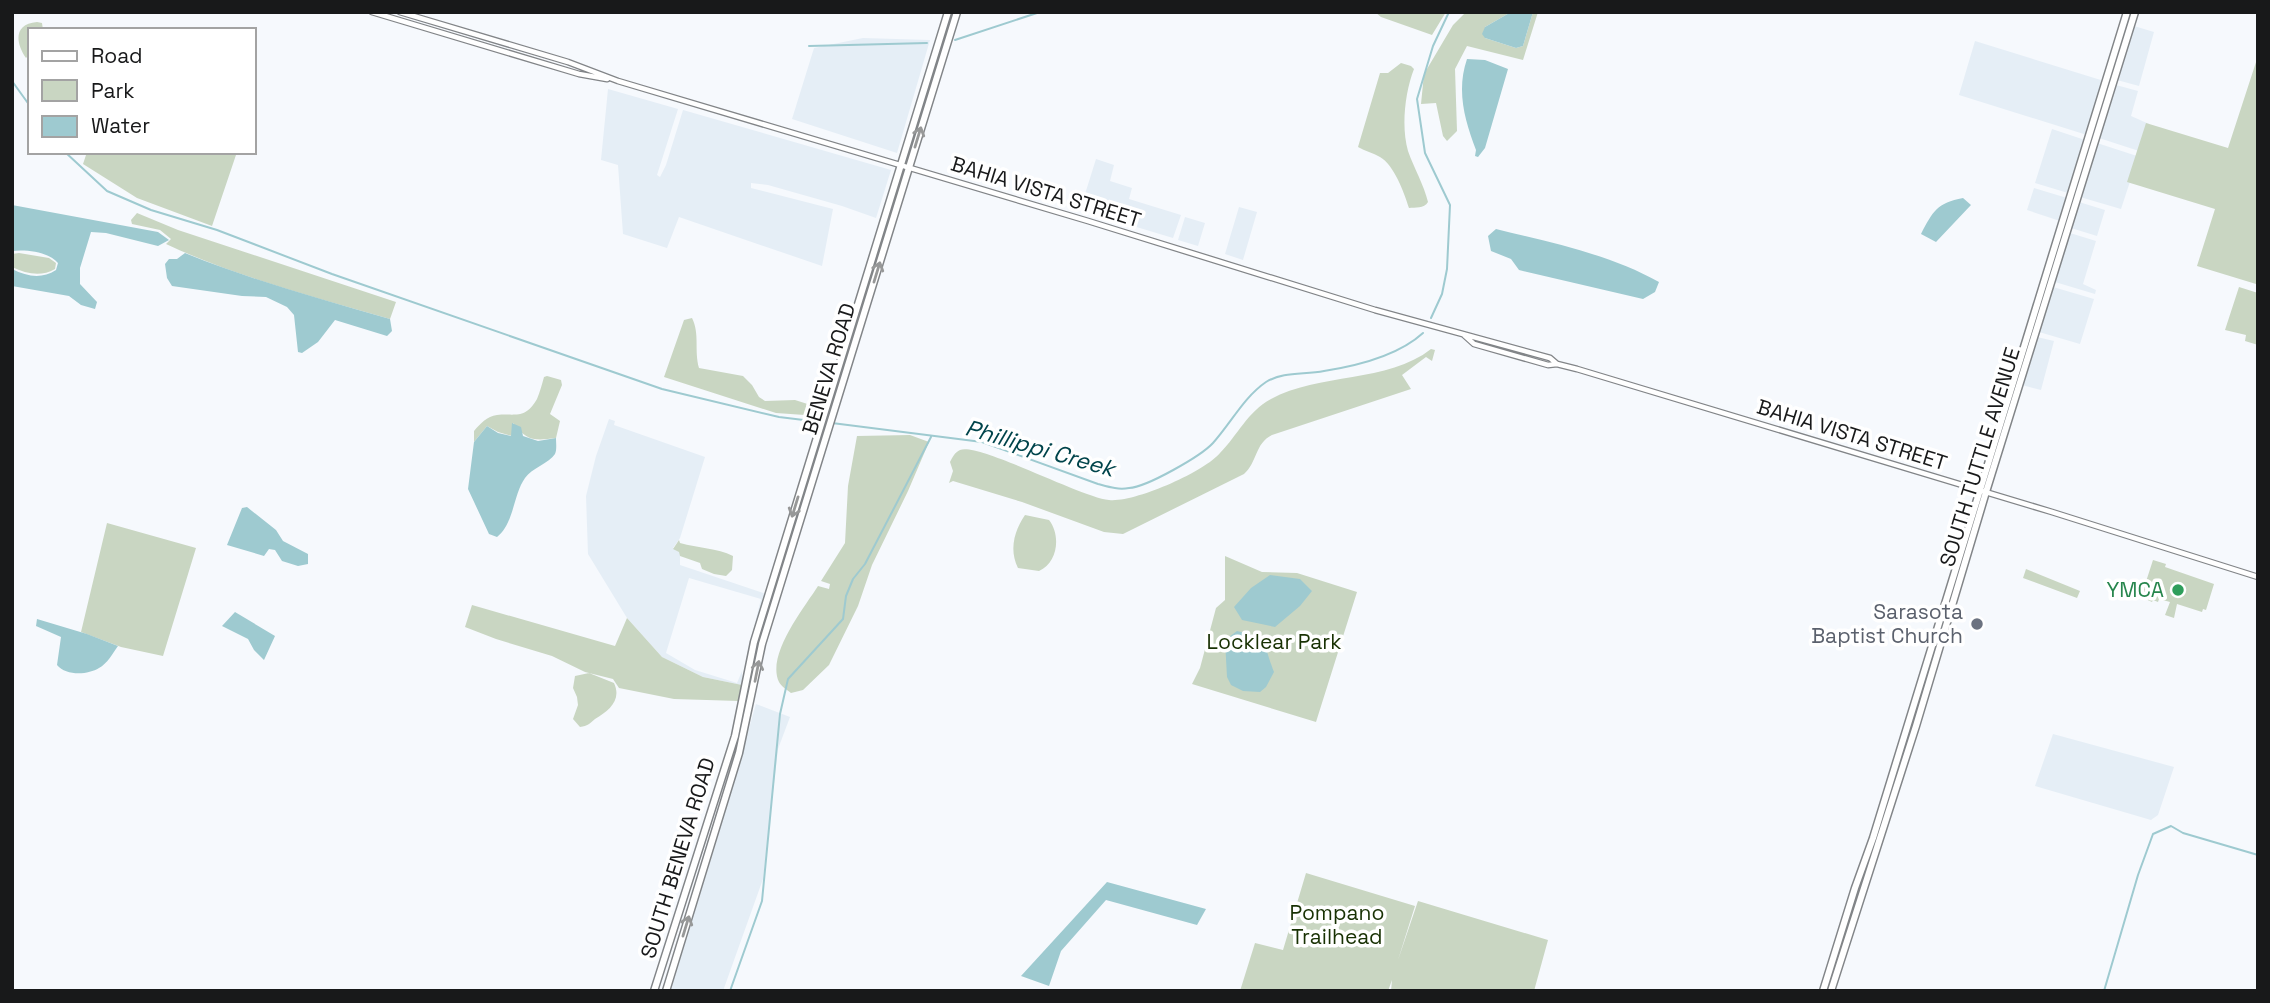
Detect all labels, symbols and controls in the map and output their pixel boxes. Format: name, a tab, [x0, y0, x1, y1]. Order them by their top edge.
legend	[28, 28, 256, 154]
text: Road	[91, 42, 143, 69]
text: Park	[91, 77, 135, 104]
text: Water	[91, 112, 150, 139]
one-way arrow	[913, 126, 926, 148]
street label: BAHIA VISTA STREET	[948, 150, 1144, 233]
one-way arrow	[871, 261, 884, 283]
street label: BENEVA ROAD	[796, 300, 861, 438]
street label: SOUTH TUTTLE AVENUE	[1933, 344, 2026, 570]
street label: BAHIA VISTA STREET	[1754, 393, 1950, 476]
water label: Phillippi Creek	[962, 412, 1121, 484]
one-way arrow	[788, 496, 801, 518]
place label: YMCA	[2106, 576, 2164, 603]
marker: YMCA	[2170, 582, 2186, 598]
place label: Sarasota Baptist Church	[1811, 598, 1963, 649]
marker: Sarasota Baptist Church	[1969, 616, 1985, 632]
park label: Locklear Park	[1207, 628, 1341, 655]
one-way arrow	[750, 660, 764, 683]
street label: SOUTH BENEVA ROAD	[634, 754, 721, 961]
park label: Pompano Trailhead	[1290, 899, 1384, 950]
one-way arrow	[681, 915, 694, 937]

